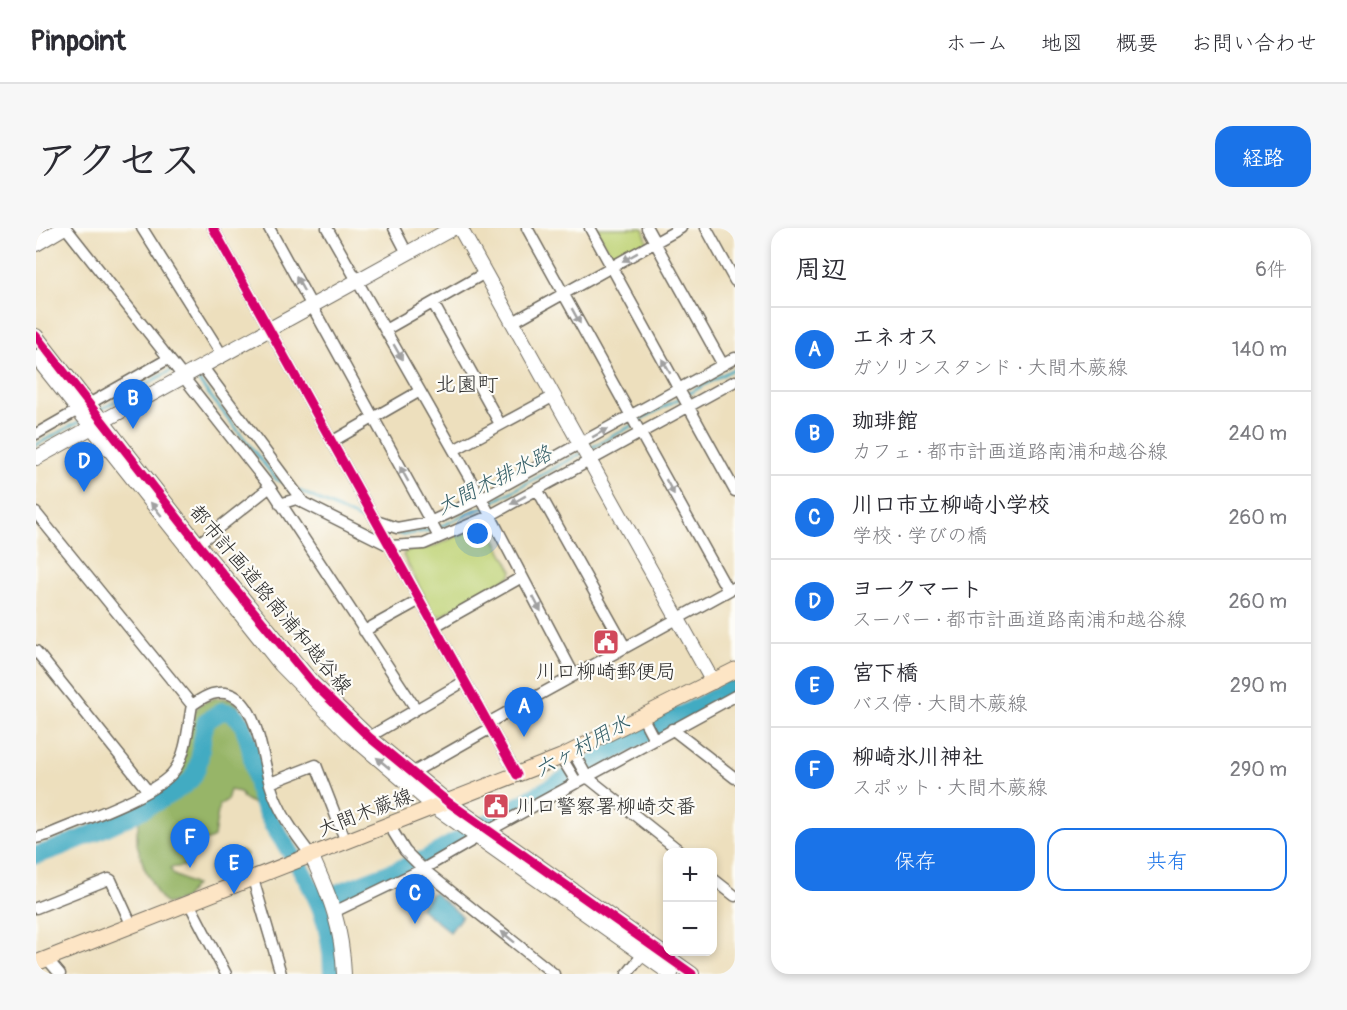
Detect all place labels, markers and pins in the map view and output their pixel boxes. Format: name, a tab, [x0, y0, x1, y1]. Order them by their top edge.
pin: B	[114, 380, 152, 429]
pin: D	[64, 442, 104, 492]
public building icon: 川口柳崎郵便局	[591, 627, 621, 657]
place label: 川口柳崎郵便局	[536, 659, 676, 684]
pin: A	[504, 688, 544, 737]
public building icon: 川口警察署柳崎交番	[481, 791, 511, 821]
place label: 川口警察署柳崎交番	[516, 794, 696, 819]
pin: F	[170, 818, 210, 868]
pin: E	[214, 844, 254, 894]
pin: C	[396, 874, 434, 924]

